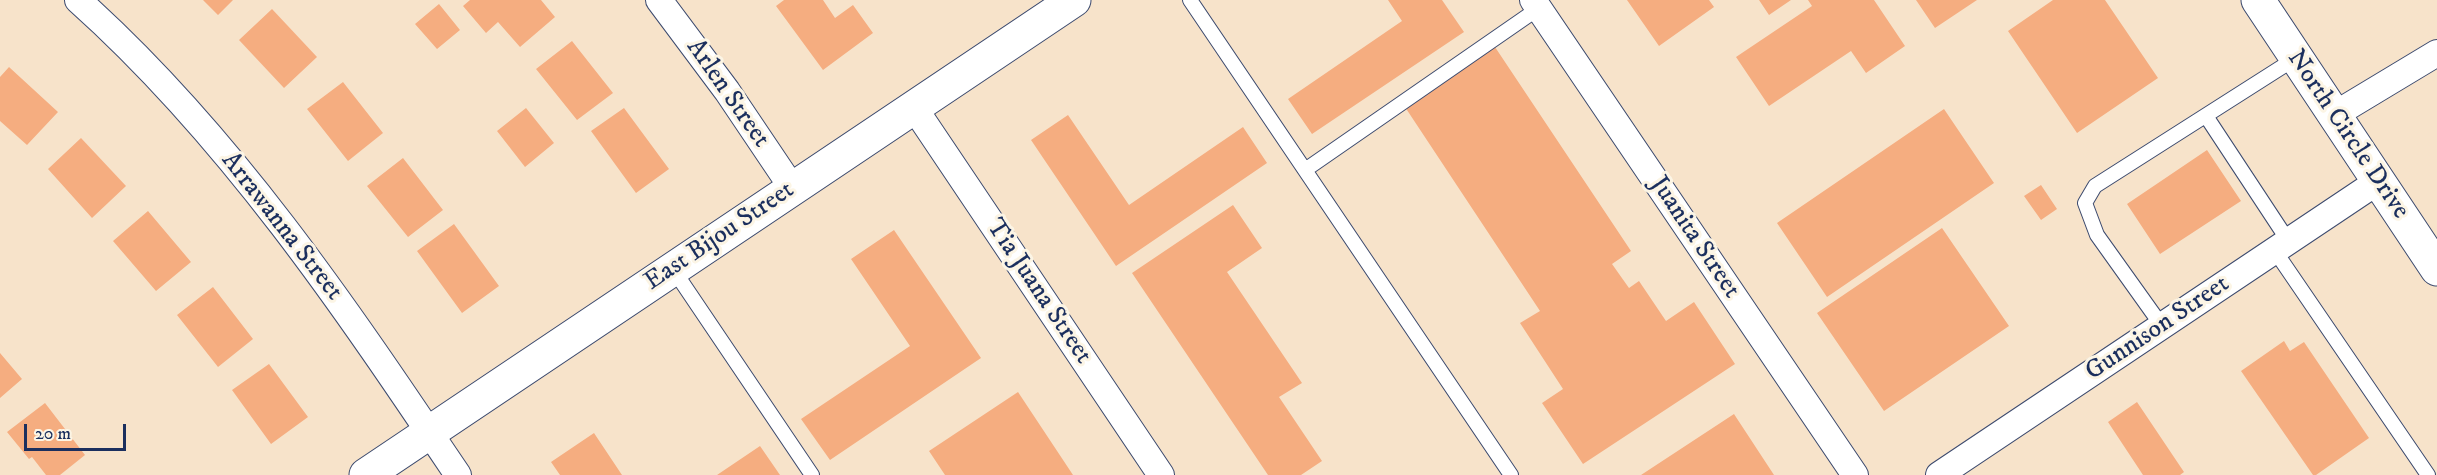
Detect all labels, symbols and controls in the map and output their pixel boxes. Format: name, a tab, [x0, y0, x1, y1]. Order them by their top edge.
street label: Arlen Street	[678, 34, 776, 154]
street label: North Circle Drive	[2279, 45, 2415, 225]
street label: Arrawanna Street	[213, 147, 349, 307]
street label: Juanita Street	[1642, 171, 1746, 305]
street label: East Bijou Street	[639, 176, 801, 298]
street label: Tia Juana Street	[978, 214, 1098, 370]
street label: Gunnison Street	[2080, 269, 2236, 389]
scale bar	[27, 412, 129, 450]
text: 20 m	[35, 423, 71, 445]

